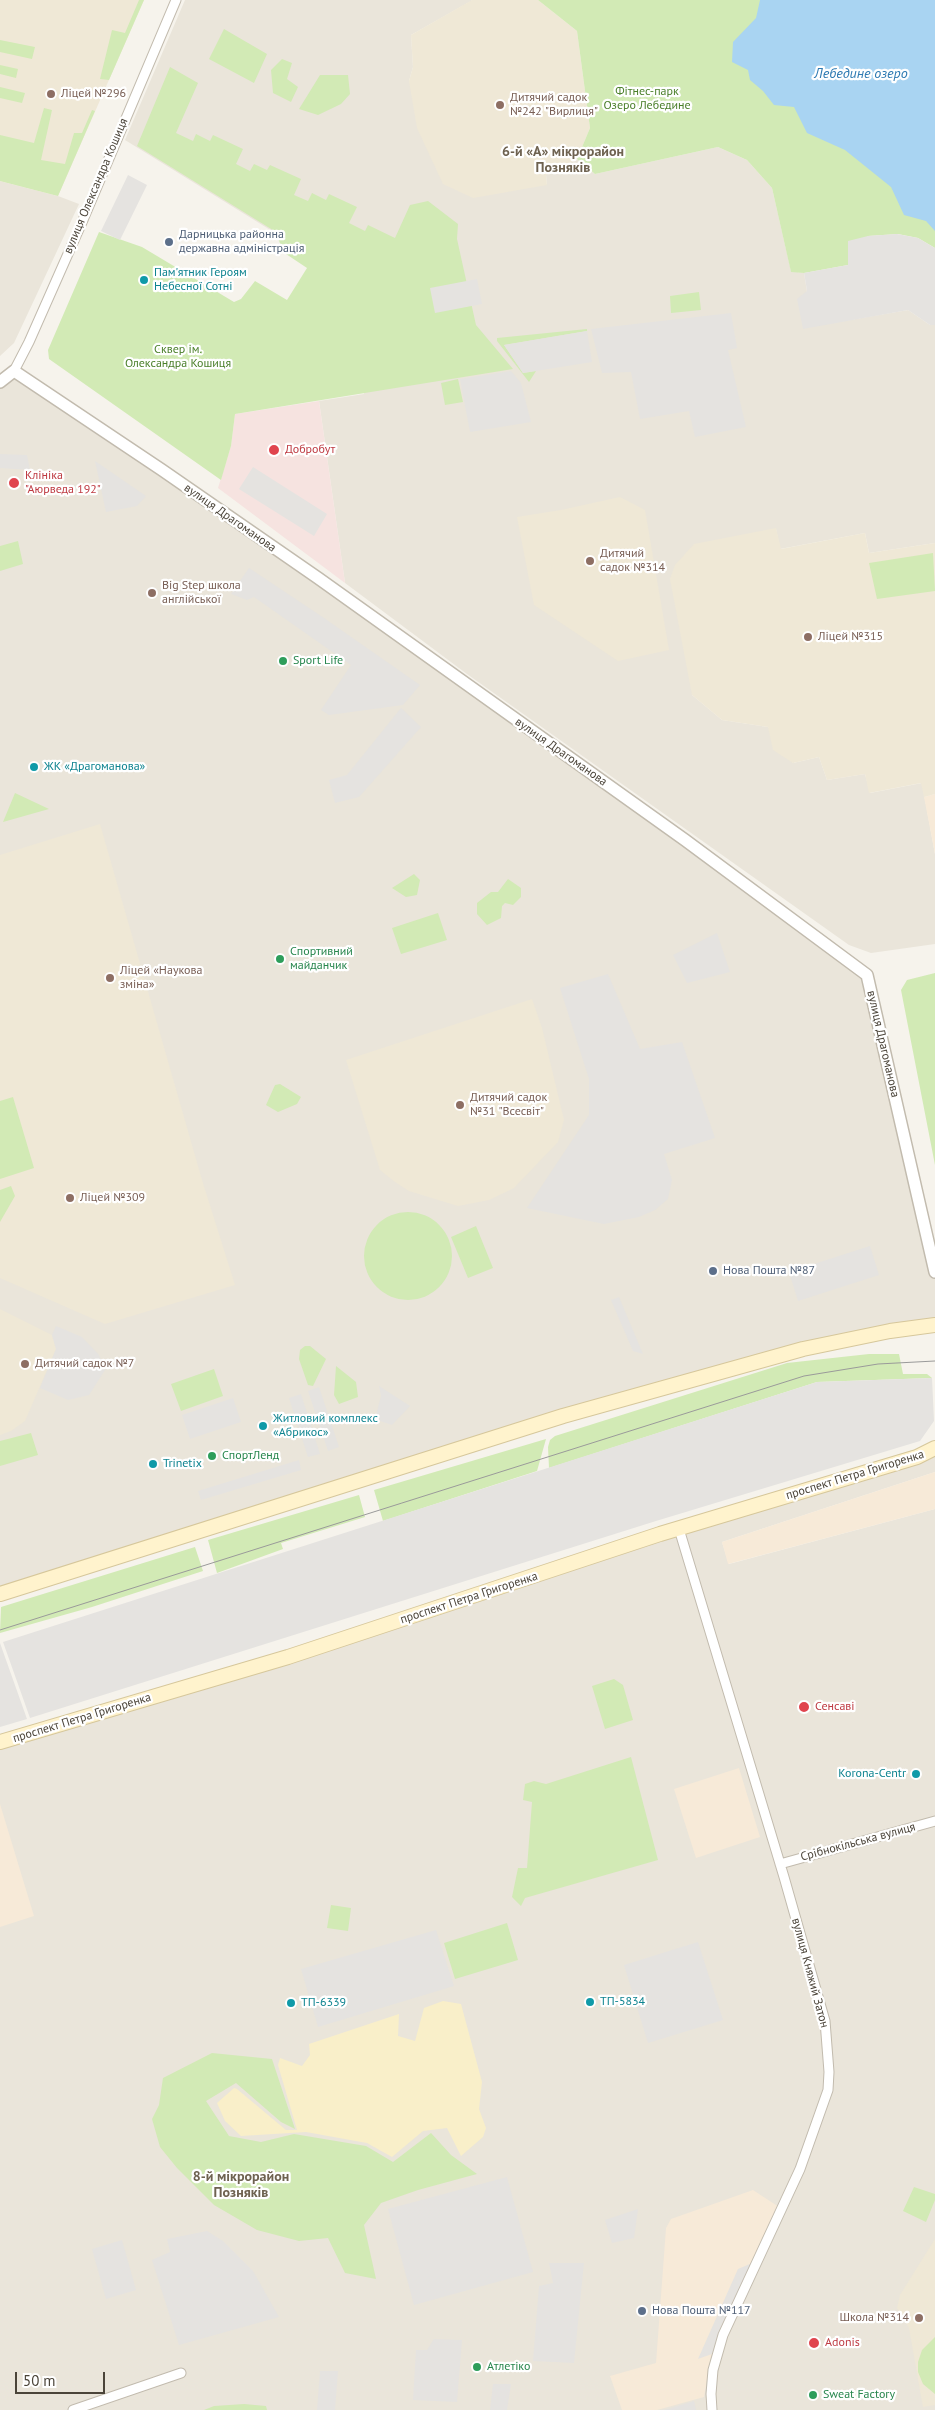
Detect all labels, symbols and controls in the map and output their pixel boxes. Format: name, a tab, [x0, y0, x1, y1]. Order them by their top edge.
water label: Лебедине озеро	[814, 66, 908, 82]
park label: Фітнес-парк Озеро Лебедине	[603, 85, 691, 113]
place label: Ліцей №296	[61, 87, 126, 101]
marker: Ліцей №296	[45, 88, 57, 100]
place label: Дитячий садок №242 "Вирлиця"	[510, 91, 598, 119]
marker: Дитячий садок №242 "Вирлиця"	[494, 99, 506, 111]
street label: вулиця Олександра Кошиця	[61, 116, 131, 256]
district label: 6-й «А» мікрорайон Позняків	[502, 144, 624, 176]
place label: Дарницька районна державна адміністрація	[179, 228, 305, 256]
marker: Дарницька районна державна адміністрація	[163, 236, 175, 248]
place label: Пам'ятник Героям Небесної Сотні	[154, 266, 247, 294]
marker: Пам'ятник Героям Небесної Сотні	[138, 274, 150, 286]
park label: Сквер ім. Олександра Кошиця	[125, 343, 231, 371]
marker: Добробут	[267, 443, 281, 457]
place label: Добробут	[285, 443, 335, 457]
place label: Клініка "Аюрведа 192"	[25, 469, 101, 497]
marker: Клініка "Аюрведа 192"	[7, 476, 21, 490]
street label: вулиця Драгоманова	[181, 481, 279, 555]
place label: Дитячий садок №314	[600, 547, 665, 575]
marker: Дитячий садок №314	[584, 555, 596, 567]
place label: Big Step школа англiйськоï	[162, 579, 241, 607]
marker: Big Step школа англiйськоï	[146, 587, 158, 599]
place label: Ліцей №315	[818, 630, 883, 644]
marker: Ліцей №315	[802, 631, 814, 643]
place label: Sport Life	[293, 654, 343, 668]
marker: Sport Life	[277, 655, 289, 667]
street label: вулиця Драгоманова	[512, 715, 610, 789]
place label: ЖК «Драгоманова»	[44, 760, 145, 774]
marker: ЖК «Драгоманова»	[28, 761, 40, 773]
place label: Спортивний майданчик	[290, 945, 353, 973]
marker: Спортивний майданчик	[274, 953, 286, 965]
place label: Ліцей «Наукова зміна»	[120, 964, 202, 992]
marker: Ліцей «Наукова зміна»	[104, 972, 116, 984]
street label: вулиця Драгоманова	[864, 989, 902, 1099]
place label: Дитячий садок №31 "Всесвіт"	[470, 1091, 547, 1119]
marker: Дитячий садок №31 "Всесвіт"	[454, 1099, 466, 1111]
place label: Ліцей №309	[80, 1191, 145, 1205]
marker: Ліцей №309	[64, 1192, 76, 1204]
place label: Нова Пошта №87	[723, 1264, 815, 1278]
marker: Нова Пошта №87	[707, 1265, 719, 1277]
place label: Дитячий садок №7	[35, 1357, 134, 1371]
marker: Дитячий садок №7	[19, 1358, 31, 1370]
place label: Житловий комплекс «Абрикос»	[273, 1412, 378, 1440]
marker: Житловий комплекс «Абрикос»	[257, 1420, 269, 1432]
street label: проспект Петра Григоренка	[784, 1447, 926, 1503]
place label: СпортЛенд	[222, 1449, 279, 1463]
marker: СпортЛенд	[206, 1450, 218, 1462]
place label: Trinetix	[163, 1457, 202, 1471]
marker: Trinetix	[147, 1458, 159, 1470]
street label: проспект Петра Григоренка	[398, 1569, 540, 1627]
street label: проспект Петра Григоренка	[11, 1690, 153, 1746]
marker: Сенсаві	[797, 1700, 811, 1714]
place label: Сенсаві	[815, 1700, 855, 1714]
place label: Korona-Centr	[838, 1767, 906, 1781]
marker: Korona-Centr	[910, 1768, 922, 1780]
street label: Срібнокільська вулиця	[799, 1820, 917, 1864]
street label: вулиця Княжий Затон	[788, 1916, 832, 2030]
place label: ТП-5834	[600, 1995, 645, 2009]
place label: ТП-6339	[301, 1996, 346, 2010]
marker: ТП-5834	[584, 1996, 596, 2008]
marker: ТП-6339	[285, 1997, 297, 2009]
district label: 8-й мікрорайон Позняків	[193, 2169, 289, 2202]
place label: Нова Пошта №117	[652, 2304, 751, 2318]
marker: Нова Пошта №117	[636, 2305, 648, 2317]
place label: Школа №314	[839, 2311, 909, 2325]
marker: Школа №314	[913, 2312, 925, 2324]
marker: Adonis	[807, 2336, 821, 2350]
place label: Adonis	[825, 2336, 860, 2350]
place label: Атлетіко	[487, 2360, 530, 2374]
marker: Атлетіко	[471, 2361, 483, 2373]
scale bar	[18, 2362, 108, 2394]
text: 50 m	[23, 2371, 56, 2390]
place label: Sweat Factory	[823, 2388, 895, 2402]
marker: Sweat Factory	[807, 2389, 819, 2401]

